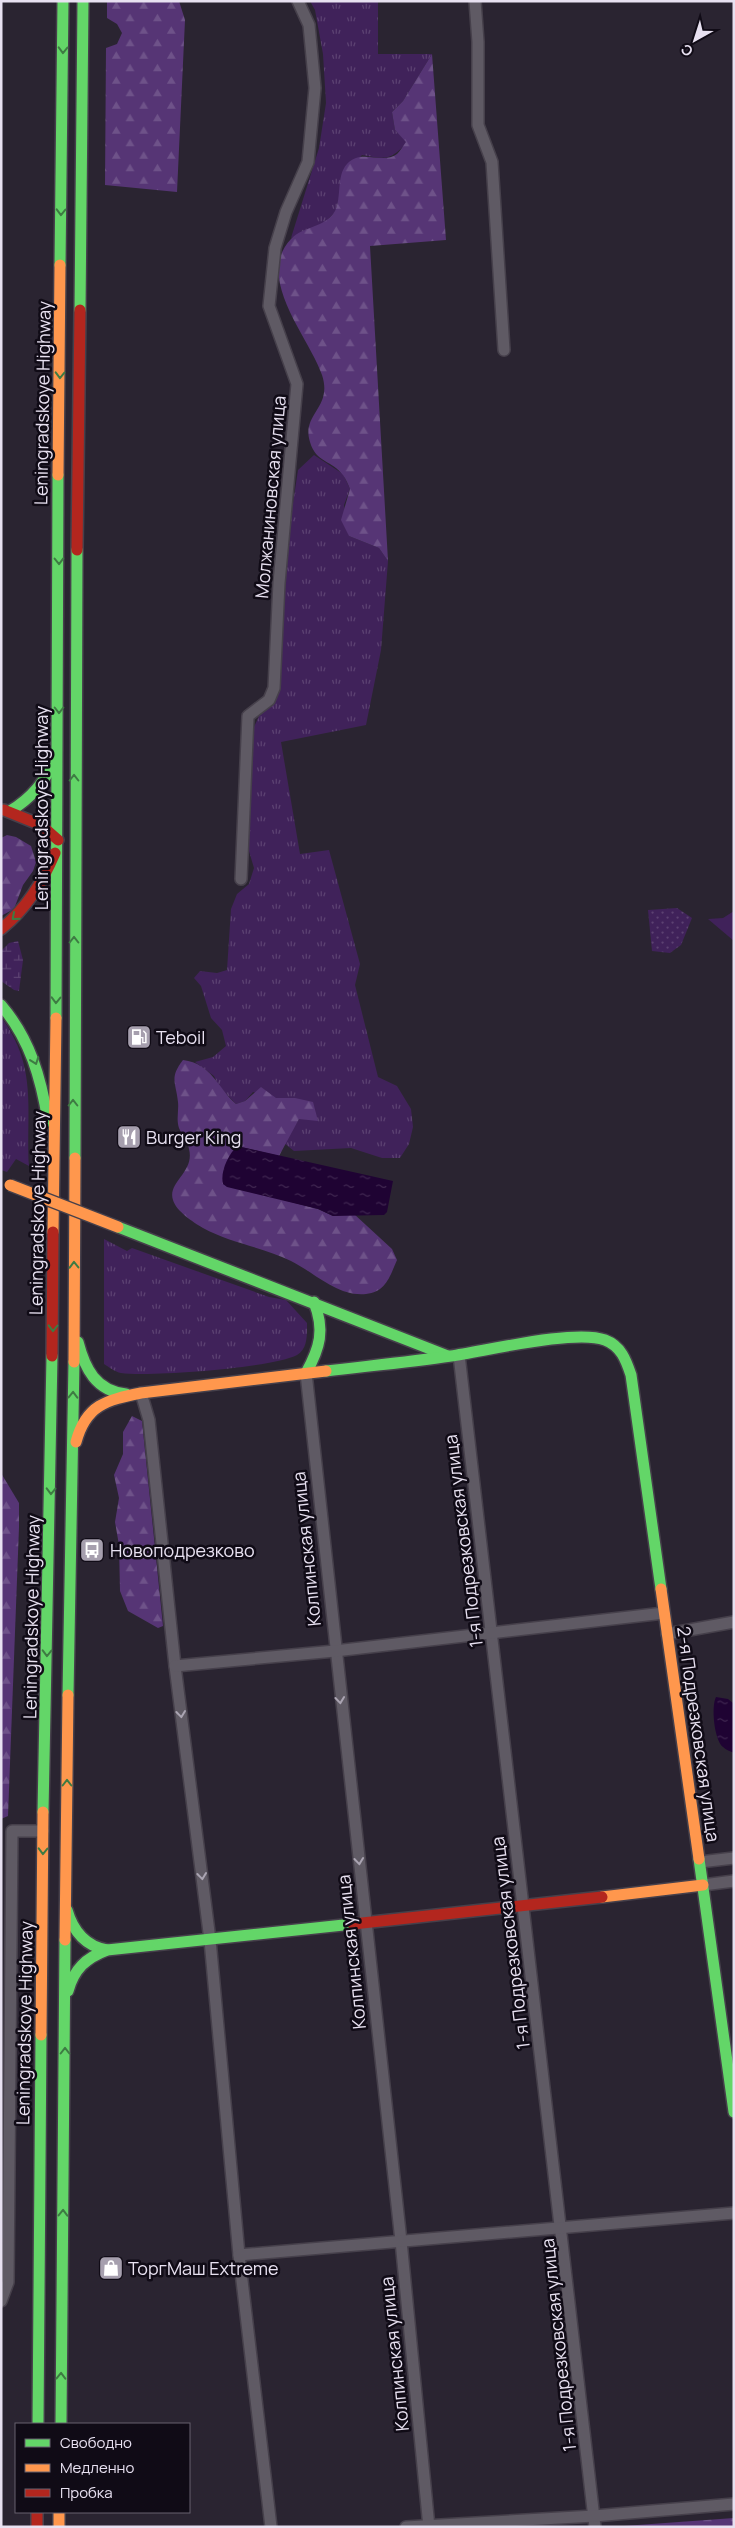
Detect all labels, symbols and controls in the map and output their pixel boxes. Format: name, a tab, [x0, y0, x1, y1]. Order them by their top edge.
north arrow	[670, 15, 720, 65]
text: С	[677, 40, 697, 61]
one-way arrow	[58, 46, 68, 54]
one-way arrow	[56, 209, 66, 217]
street label: Leningradskoye Highway	[28, 300, 56, 505]
one-way arrow	[54, 371, 65, 379]
street label: Молжаниновская улица	[249, 395, 291, 599]
one-way arrow	[54, 558, 64, 565]
street label: Leningradskoye Highway	[29, 705, 53, 910]
one-way arrow	[54, 706, 64, 714]
one-way arrow	[69, 773, 80, 781]
one-way arrow	[12, 912, 21, 921]
one-way arrow	[69, 936, 79, 944]
one-way arrow	[51, 997, 62, 1005]
fuel station icon: Teboil	[126, 1024, 152, 1050]
place label: Teboil	[156, 1025, 206, 1049]
one-way arrow	[29, 1056, 39, 1065]
one-way arrow	[68, 1098, 78, 1106]
street label: Leningradskoye Highway	[23, 1110, 51, 1315]
restaurant icon: Burger King	[116, 1124, 142, 1150]
place label: Burger King	[146, 1125, 241, 1149]
one-way arrow	[69, 1261, 79, 1268]
one-way arrow	[48, 1325, 58, 1333]
one-way arrow	[68, 1391, 78, 1399]
street label: 1-я Подрезковская улица	[438, 1433, 488, 1649]
street label: Колпинская улица	[286, 1470, 326, 1628]
one-way arrow	[46, 1488, 56, 1495]
street label: Leningradskoye Highway	[17, 1514, 45, 1719]
bus stop icon: Новоподрезково	[79, 1537, 105, 1563]
place label: Новоподрезково	[110, 1538, 255, 1562]
street label: 2-я Подрезковская улица	[672, 1625, 726, 1843]
one-way arrow	[42, 1650, 53, 1658]
one-way arrow	[334, 1696, 345, 1704]
one-way arrow	[175, 1711, 186, 1719]
one-way arrow	[62, 1779, 72, 1786]
street label: 1-я Подрезковская улица	[485, 1835, 535, 2051]
one-way arrow	[38, 1848, 48, 1855]
one-way arrow	[353, 1857, 364, 1865]
one-way arrow	[196, 1871, 206, 1880]
street label: Колпинская улица	[331, 1873, 371, 2031]
street label: Leningradskoye Highway	[10, 1920, 38, 2125]
one-way arrow	[60, 2046, 70, 2054]
one-way arrow	[58, 2209, 69, 2217]
street label: 1-я Подрезковская улица	[535, 2237, 581, 2453]
shop icon: ТоргМаш Extreme	[98, 2255, 124, 2281]
place label: ТоргМаш Extreme	[128, 2256, 279, 2280]
street label: Колпинская улица	[374, 2275, 414, 2433]
one-way arrow	[56, 2371, 67, 2379]
legend	[15, 2423, 190, 2513]
text: Свободно	[60, 2432, 132, 2453]
text: Медленно	[60, 2457, 134, 2478]
text: Пробка	[60, 2482, 113, 2503]

